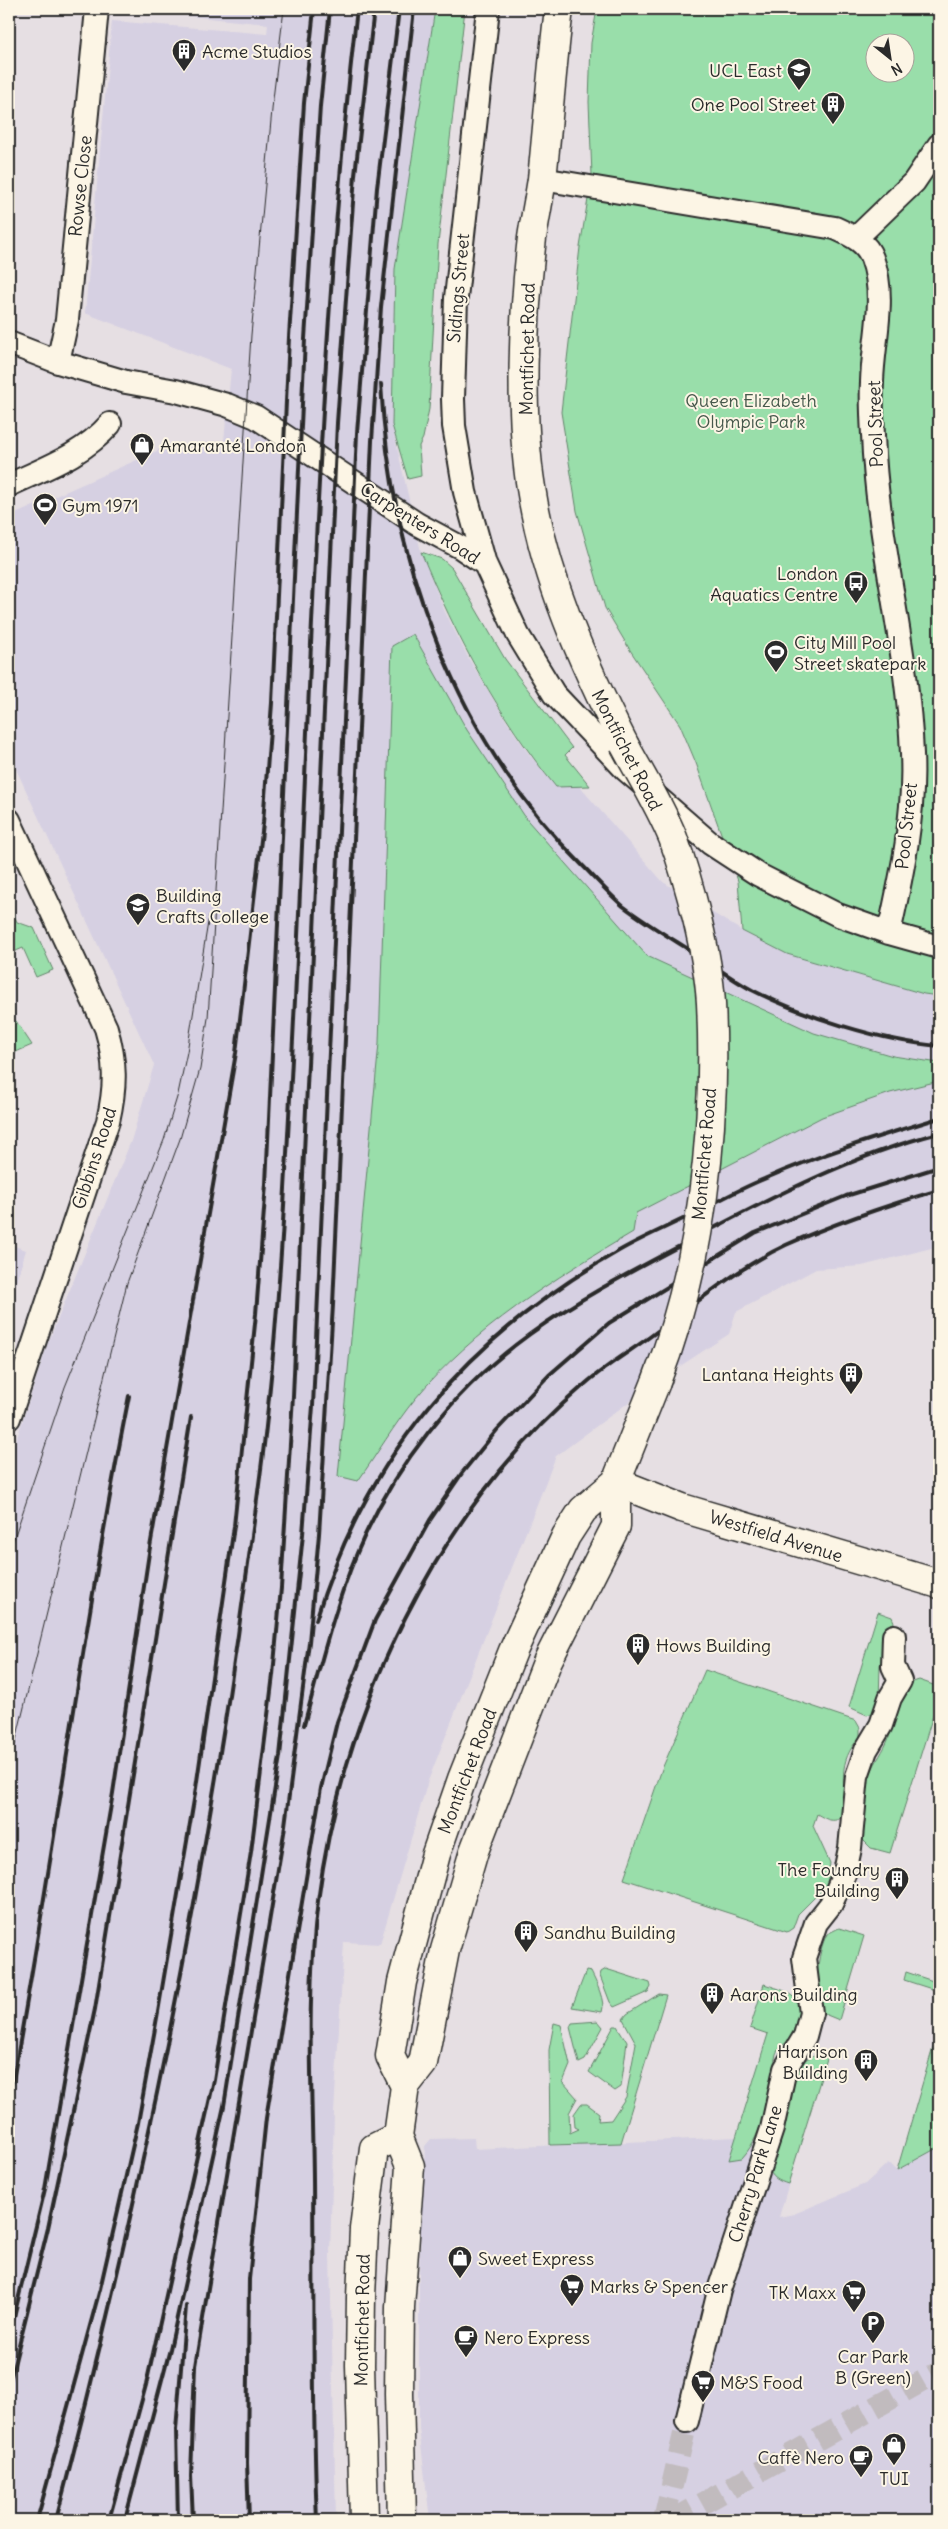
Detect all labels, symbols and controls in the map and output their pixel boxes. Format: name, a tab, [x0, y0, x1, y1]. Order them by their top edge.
north arrow	[866, 32, 916, 82]
building icon: Acme Studios	[171, 38, 197, 72]
place label: Acme Studios	[202, 40, 312, 63]
school or university icon: UCL East	[786, 57, 812, 91]
place label: UCL East	[709, 59, 782, 82]
text: N	[888, 59, 905, 79]
building icon: One Pool Street	[820, 91, 846, 125]
place label: One Pool Street	[691, 93, 816, 116]
street label: Rowse Close	[63, 134, 97, 238]
street label: Sidings Street	[442, 232, 474, 344]
street label: Montfichet Road	[514, 282, 540, 416]
street label: Pool Street	[862, 380, 888, 468]
park label: Queen Elizabeth Olympic Park	[685, 389, 817, 433]
shop icon: Amaranté London	[129, 432, 155, 466]
place label: Amaranté London	[160, 434, 306, 457]
street label: Carpenters Road	[356, 477, 485, 569]
sports icon: Gym 1971	[32, 492, 58, 526]
place label: Gym 1971	[62, 494, 139, 517]
place label: London Aquatics Centre	[710, 562, 838, 606]
bus stop icon: London Aquatics Centre	[843, 570, 869, 604]
place label: City Mill Pool Street skatepark	[794, 631, 926, 675]
sports icon: City Mill Pool Street skatepark	[763, 639, 789, 673]
street label: Montfichet Road	[587, 686, 668, 815]
street label: Pool Street	[890, 782, 922, 870]
place label: Building Crafts College	[156, 884, 269, 928]
school or university icon: Building Crafts College	[125, 892, 151, 926]
street label: Montfichet Road	[687, 1087, 721, 1221]
street label: Gibbins Road	[67, 1104, 121, 1212]
building icon: Lantana Heights	[838, 1361, 864, 1395]
place label: Lantana Heights	[701, 1363, 834, 1386]
street label: Westfield Avenue	[706, 1505, 846, 1567]
building icon: Hows Building	[625, 1632, 651, 1666]
place label: Hows Building	[656, 1634, 771, 1657]
street label: Montfichet Road	[432, 1705, 502, 1837]
place label: The Foundry Building	[778, 1858, 880, 1902]
building icon: The Foundry Building	[884, 1866, 910, 1900]
building icon: Sandhu Building	[513, 1919, 539, 1953]
place label: Sandhu Building	[544, 1921, 676, 1944]
building icon: Aarons Building	[699, 1981, 725, 2015]
place label: Aarons Building	[730, 1983, 857, 2006]
place label: Harrison Building	[777, 2040, 848, 2084]
building icon: Harrison Building	[853, 2048, 879, 2082]
street label: Cherry Park Lane	[723, 2102, 787, 2246]
shop icon: Sweet Express	[447, 2245, 473, 2279]
place label: Sweet Express	[478, 2247, 594, 2270]
street label: Montfichet Road	[349, 2253, 375, 2387]
supermarket icon: Marks & Spencer	[559, 2273, 585, 2307]
place label: Marks & Spencer	[590, 2275, 729, 2298]
supermarket icon: TK Maxx	[841, 2279, 867, 2313]
place label: TK Maxx	[769, 2281, 836, 2304]
parking icon: Car Park B (Green)	[860, 2310, 886, 2344]
cafe icon: Nero Express	[453, 2324, 479, 2358]
place label: Nero Express	[484, 2326, 590, 2349]
place label: Car Park B (Green)	[835, 2345, 911, 2389]
supermarket icon: M&S Food	[690, 2369, 716, 2403]
place label: M&S Food	[720, 2371, 803, 2394]
shop icon: TUI	[881, 2432, 907, 2466]
cafe icon: Caffè Nero	[848, 2444, 874, 2478]
place label: Caffè Nero	[757, 2446, 844, 2469]
place label: TUI	[879, 2467, 909, 2490]

